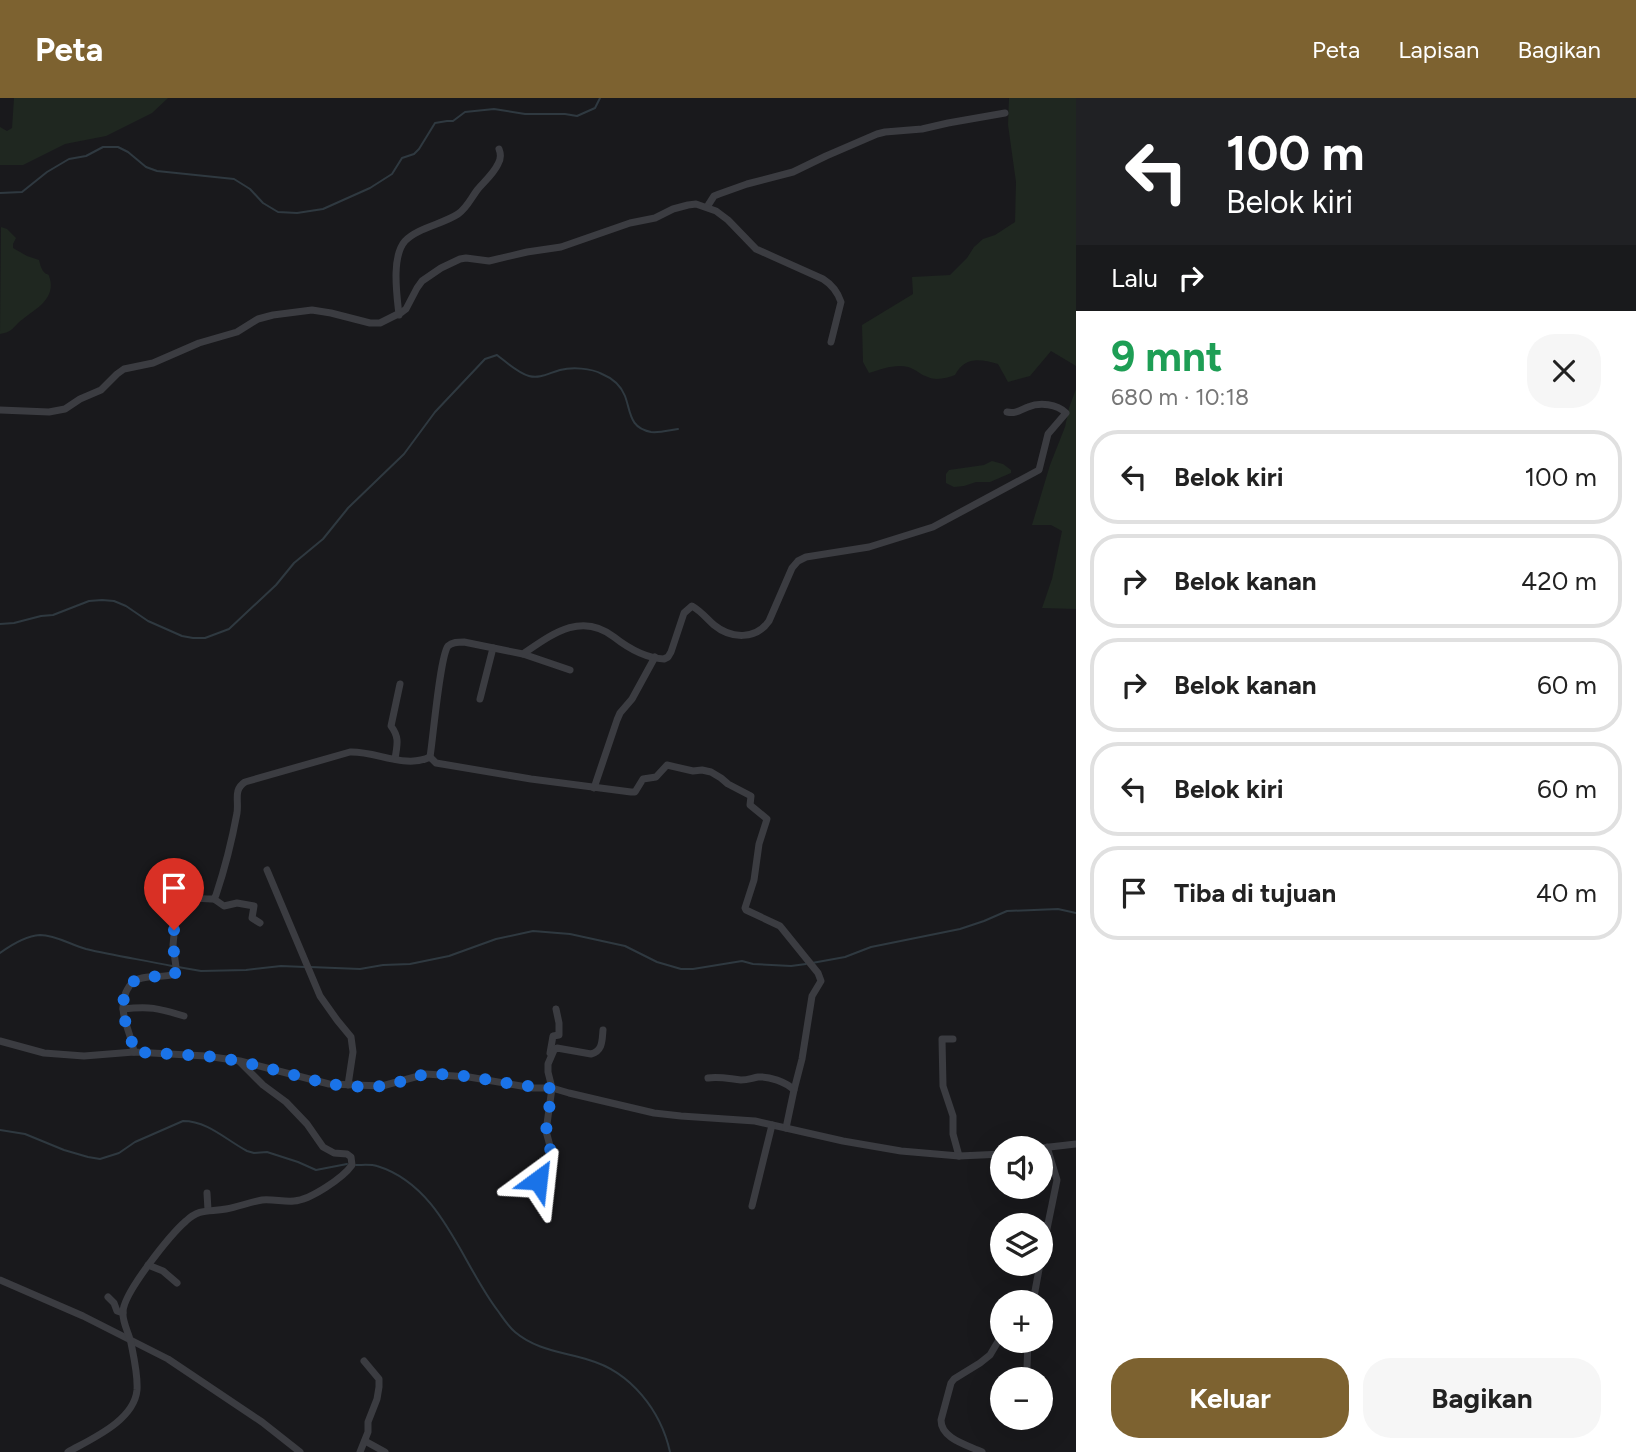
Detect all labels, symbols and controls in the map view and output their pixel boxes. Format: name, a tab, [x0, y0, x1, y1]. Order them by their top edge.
text: Peta	[35, 30, 103, 69]
text: Peta	[1312, 35, 1360, 64]
text: Lapisan	[1398, 35, 1479, 64]
text: Bagikan	[1517, 35, 1601, 64]
text: 100 m	[1226, 123, 1365, 182]
icon: left	[1111, 126, 1202, 217]
text: Belok kiri	[1226, 183, 1353, 221]
icon: right	[1172, 259, 1210, 297]
text: Lalu	[1111, 262, 1158, 294]
text: 9 mnt	[1111, 331, 1223, 382]
button: close	[1527, 334, 1601, 408]
text: 680 m · 10:18	[1111, 383, 1249, 411]
icon: left	[1115, 458, 1153, 496]
text: Belok kiri	[1174, 461, 1283, 493]
text: 100 m	[1524, 461, 1597, 493]
icon: right	[1115, 562, 1153, 600]
text: Belok kanan	[1174, 565, 1317, 597]
text: 420 m	[1521, 565, 1597, 597]
icon: right	[1115, 666, 1153, 704]
text: Belok kanan	[1174, 669, 1317, 701]
text: 60 m	[1537, 669, 1597, 701]
icon: left	[1115, 770, 1153, 808]
text: Belok kiri	[1174, 773, 1283, 805]
text: 60 m	[1537, 773, 1597, 805]
pin	[144, 858, 204, 930]
icon: arrive	[155, 869, 193, 907]
icon: arrive	[1115, 874, 1153, 912]
text: Tiba di tujuan	[1174, 877, 1336, 909]
text: 40 m	[1536, 877, 1597, 909]
map controls	[990, 1136, 1053, 1430]
button: sound	[990, 1136, 1053, 1199]
position arrow	[501, 1143, 575, 1217]
button: layers	[990, 1213, 1053, 1276]
button: +	[990, 1290, 1053, 1353]
button: Keluar	[1111, 1358, 1349, 1438]
button: Bagikan	[1363, 1358, 1601, 1438]
button: −	[990, 1367, 1053, 1430]

